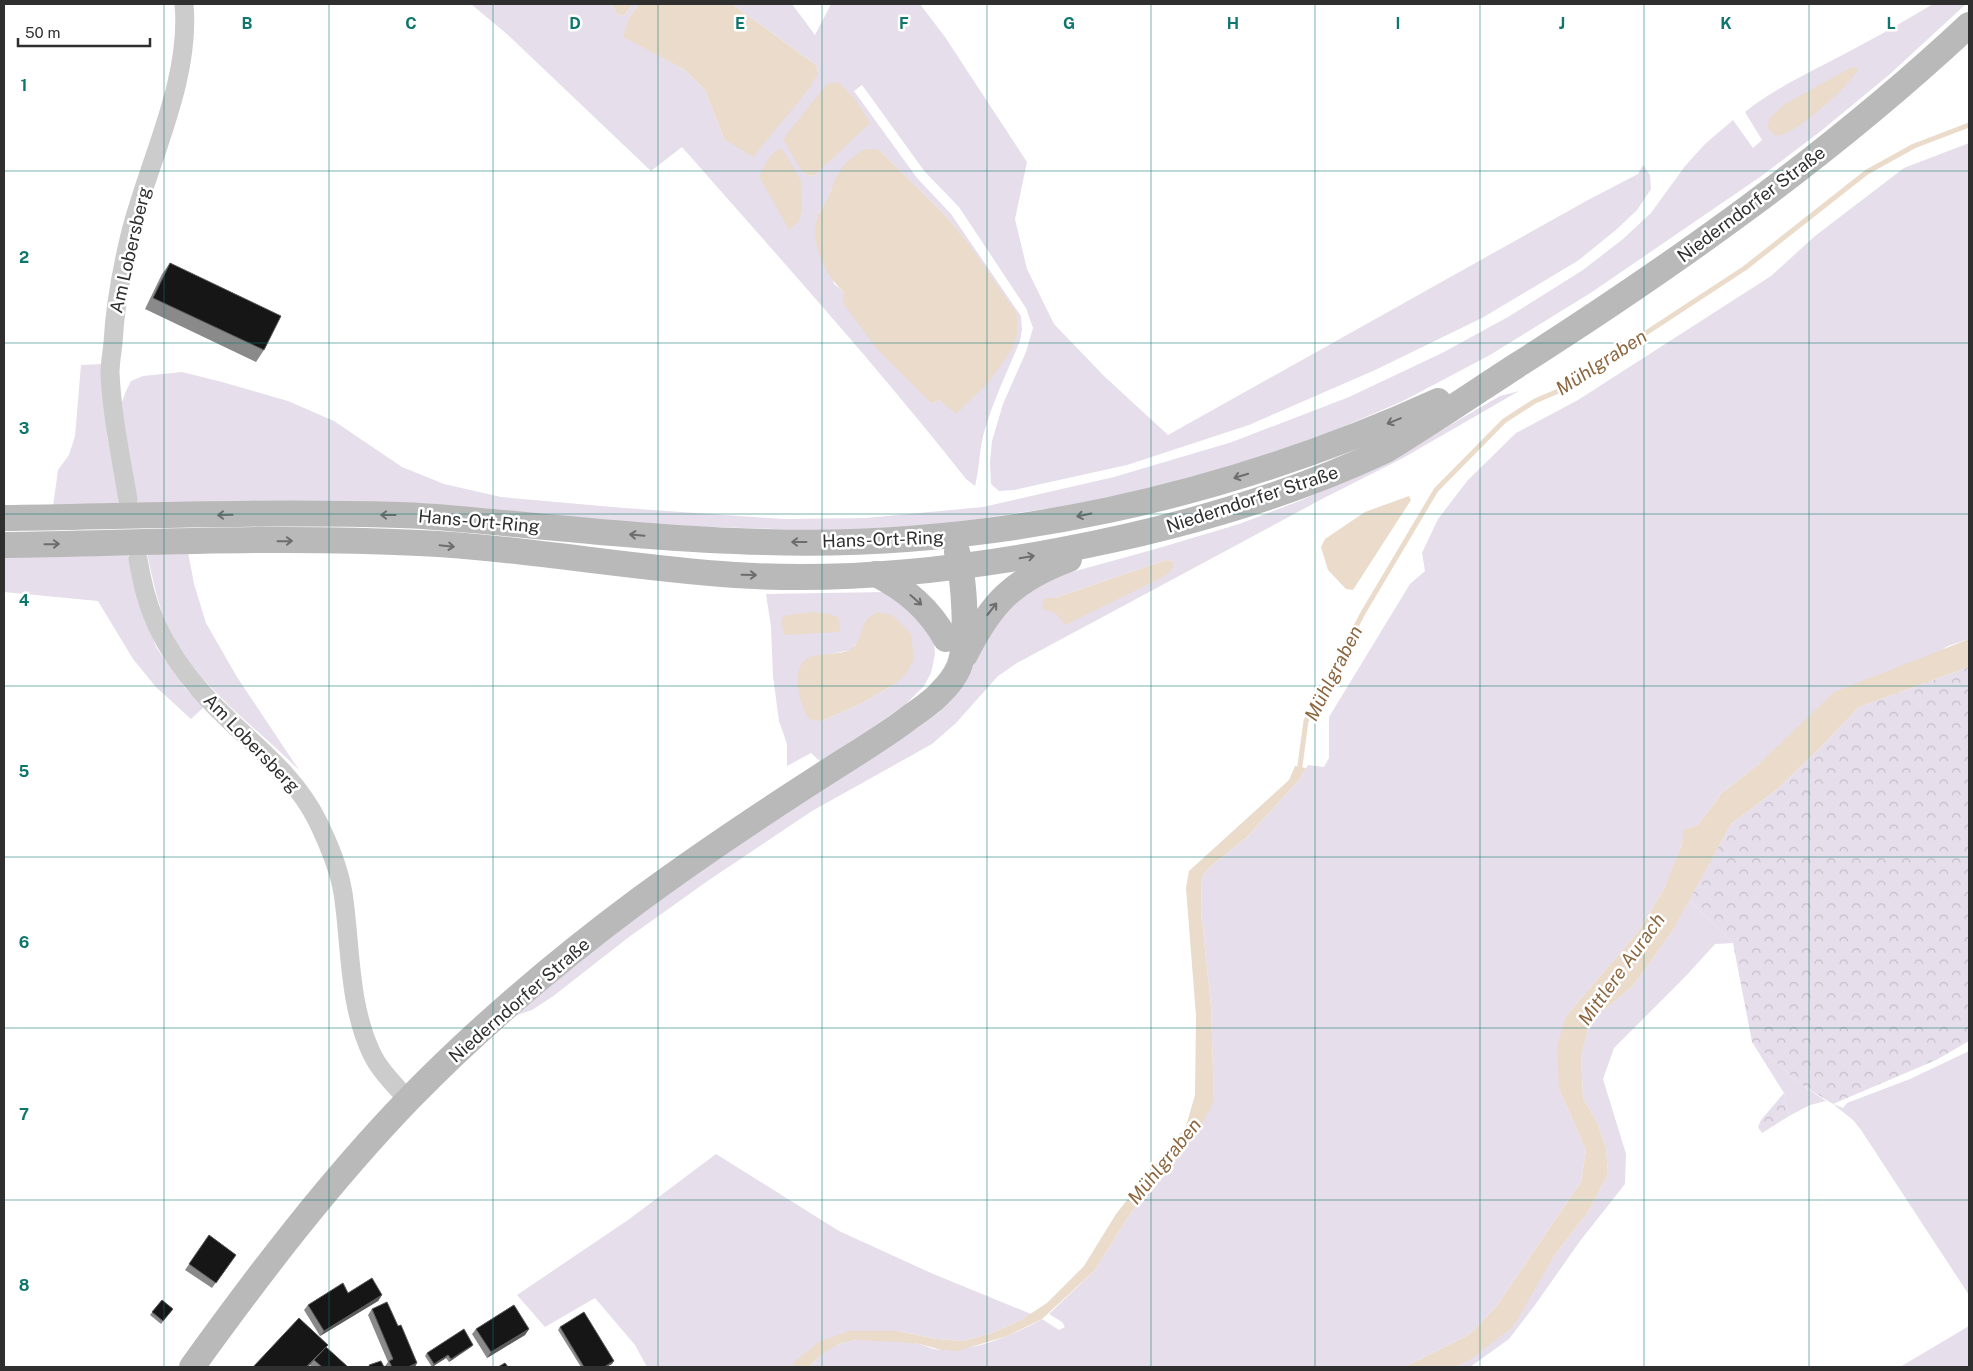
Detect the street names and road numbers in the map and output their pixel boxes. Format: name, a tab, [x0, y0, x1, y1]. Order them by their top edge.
street label: Niederndorfer Straße	[1673, 142, 1829, 266]
street label: Am Lobersberg	[105, 185, 155, 315]
street label: Niederndorfer Straße	[1163, 461, 1341, 537]
street label: Hans-Ort-Ring	[417, 505, 541, 537]
street label: Hans-Ort-Ring	[822, 526, 944, 552]
street label: Am Lobersberg	[200, 689, 304, 797]
street label: Niederndorfer Straße	[444, 933, 594, 1067]

